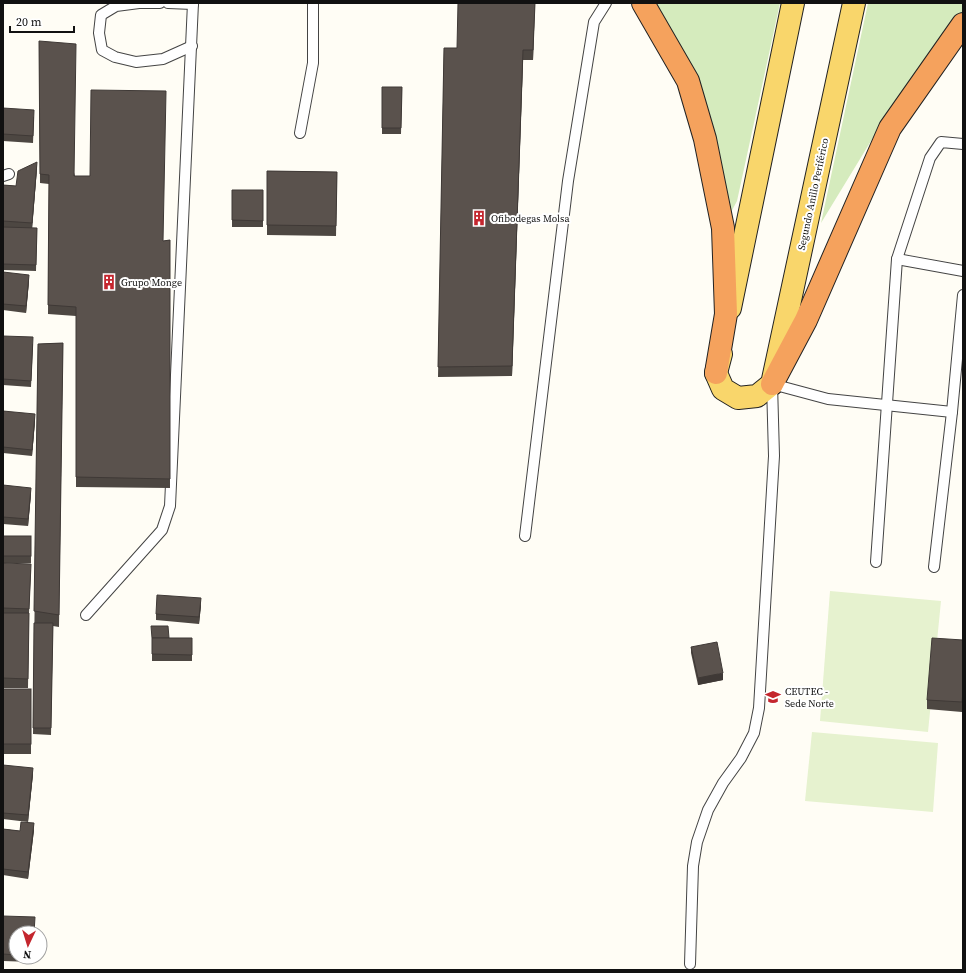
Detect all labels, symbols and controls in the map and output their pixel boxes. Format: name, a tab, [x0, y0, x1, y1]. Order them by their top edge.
scale bar	[10, 8, 74, 34]
text: 20 m	[16, 14, 42, 30]
street label: Segundo Anillo Periférico	[795, 136, 831, 251]
building icon: Ofibodegas Molsa	[470, 209, 488, 227]
place label: Ofibodegas Molsa	[491, 212, 570, 225]
building icon: Grupo Monge	[100, 273, 118, 291]
place label: Grupo Monge	[121, 276, 182, 289]
place label: CEUTEC - Sede Norte	[785, 685, 834, 710]
school or university icon: CEUTEC - Sede Norte	[764, 688, 782, 706]
north arrow	[8, 925, 48, 965]
text: N	[23, 947, 32, 962]

